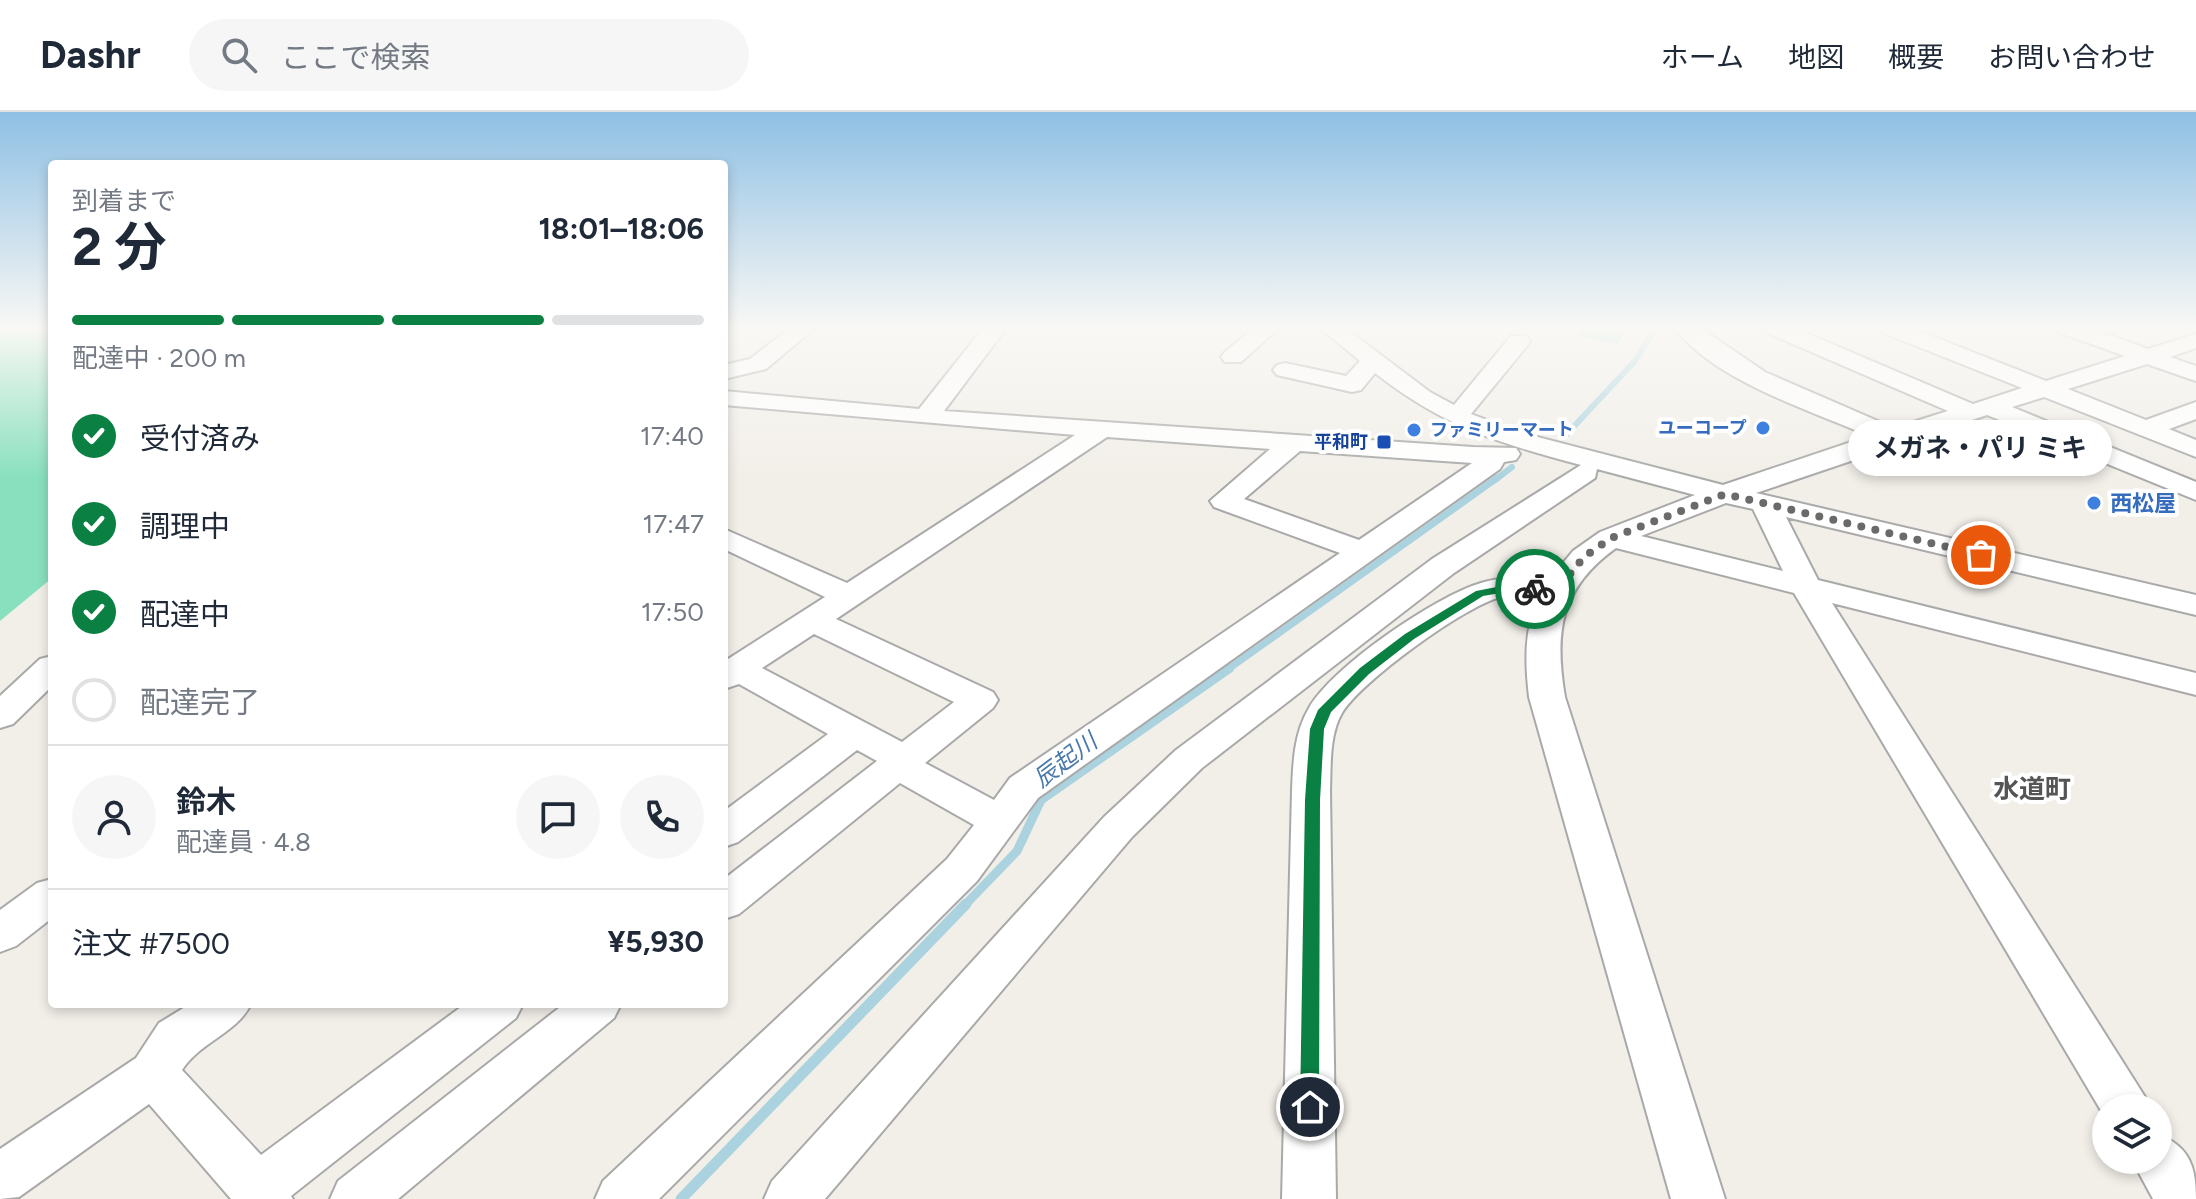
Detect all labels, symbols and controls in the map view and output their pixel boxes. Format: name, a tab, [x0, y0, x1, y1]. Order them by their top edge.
search box	[189, 19, 749, 91]
text: Dashr	[40, 32, 141, 78]
icon: search	[217, 33, 261, 77]
text: ここで検索	[281, 39, 431, 76]
text: ホーム	[1661, 40, 1744, 74]
text: 地図	[1788, 40, 1844, 74]
text: 概要	[1888, 40, 1944, 74]
text: お問い合わせ	[1988, 40, 2156, 74]
text: 到着まで	[72, 185, 176, 217]
text: 18:01–18:06	[538, 210, 704, 247]
text: 2 分	[72, 216, 166, 278]
text: 配達中 · 200 m	[72, 342, 246, 374]
icon: check	[72, 414, 116, 458]
place label: ユーコープ	[1658, 417, 1747, 439]
place label: ファミリーマート	[1430, 419, 1574, 441]
marker: ユーコープ	[1754, 419, 1772, 437]
callout: メガネ・パリ ミキ	[1849, 419, 2113, 475]
text: 受付済み	[140, 420, 260, 457]
text: 17:40	[640, 420, 704, 452]
marker: ファミリーマート	[1405, 421, 1423, 439]
place label: 平和町	[1314, 431, 1368, 453]
text: メガネ・パリ ミキ	[1873, 432, 2087, 464]
marker: 平和町	[1375, 433, 1393, 451]
place label: 西松屋	[2110, 490, 2176, 517]
marker: 西松屋	[2085, 494, 2103, 512]
icon: check	[72, 502, 116, 546]
text: 調理中	[140, 508, 230, 545]
text: 17:47	[643, 508, 704, 540]
pin	[1947, 521, 2015, 589]
icon: bag	[1959, 533, 2003, 577]
courier	[1495, 549, 1575, 629]
icon: bike	[1513, 567, 1557, 611]
icon: check	[72, 590, 116, 634]
text: 配達中	[140, 596, 230, 633]
text: 17:50	[641, 596, 704, 628]
text: 配達完了	[140, 684, 260, 721]
water label: 辰起川	[1028, 725, 1105, 793]
district label: 水道町	[1993, 773, 2071, 805]
button: person	[72, 775, 156, 859]
button: chat	[516, 775, 600, 859]
button: phone	[620, 775, 704, 859]
text: 鈴木	[176, 783, 236, 820]
text: 配達員 · 4.8	[176, 826, 311, 858]
text: ¥5,930	[607, 923, 704, 960]
text: 注文 #7500	[72, 925, 230, 962]
pin	[1276, 1073, 1344, 1141]
icon: home	[1288, 1085, 1332, 1129]
map controls	[2092, 1094, 2172, 1174]
button: layers	[2092, 1094, 2172, 1174]

